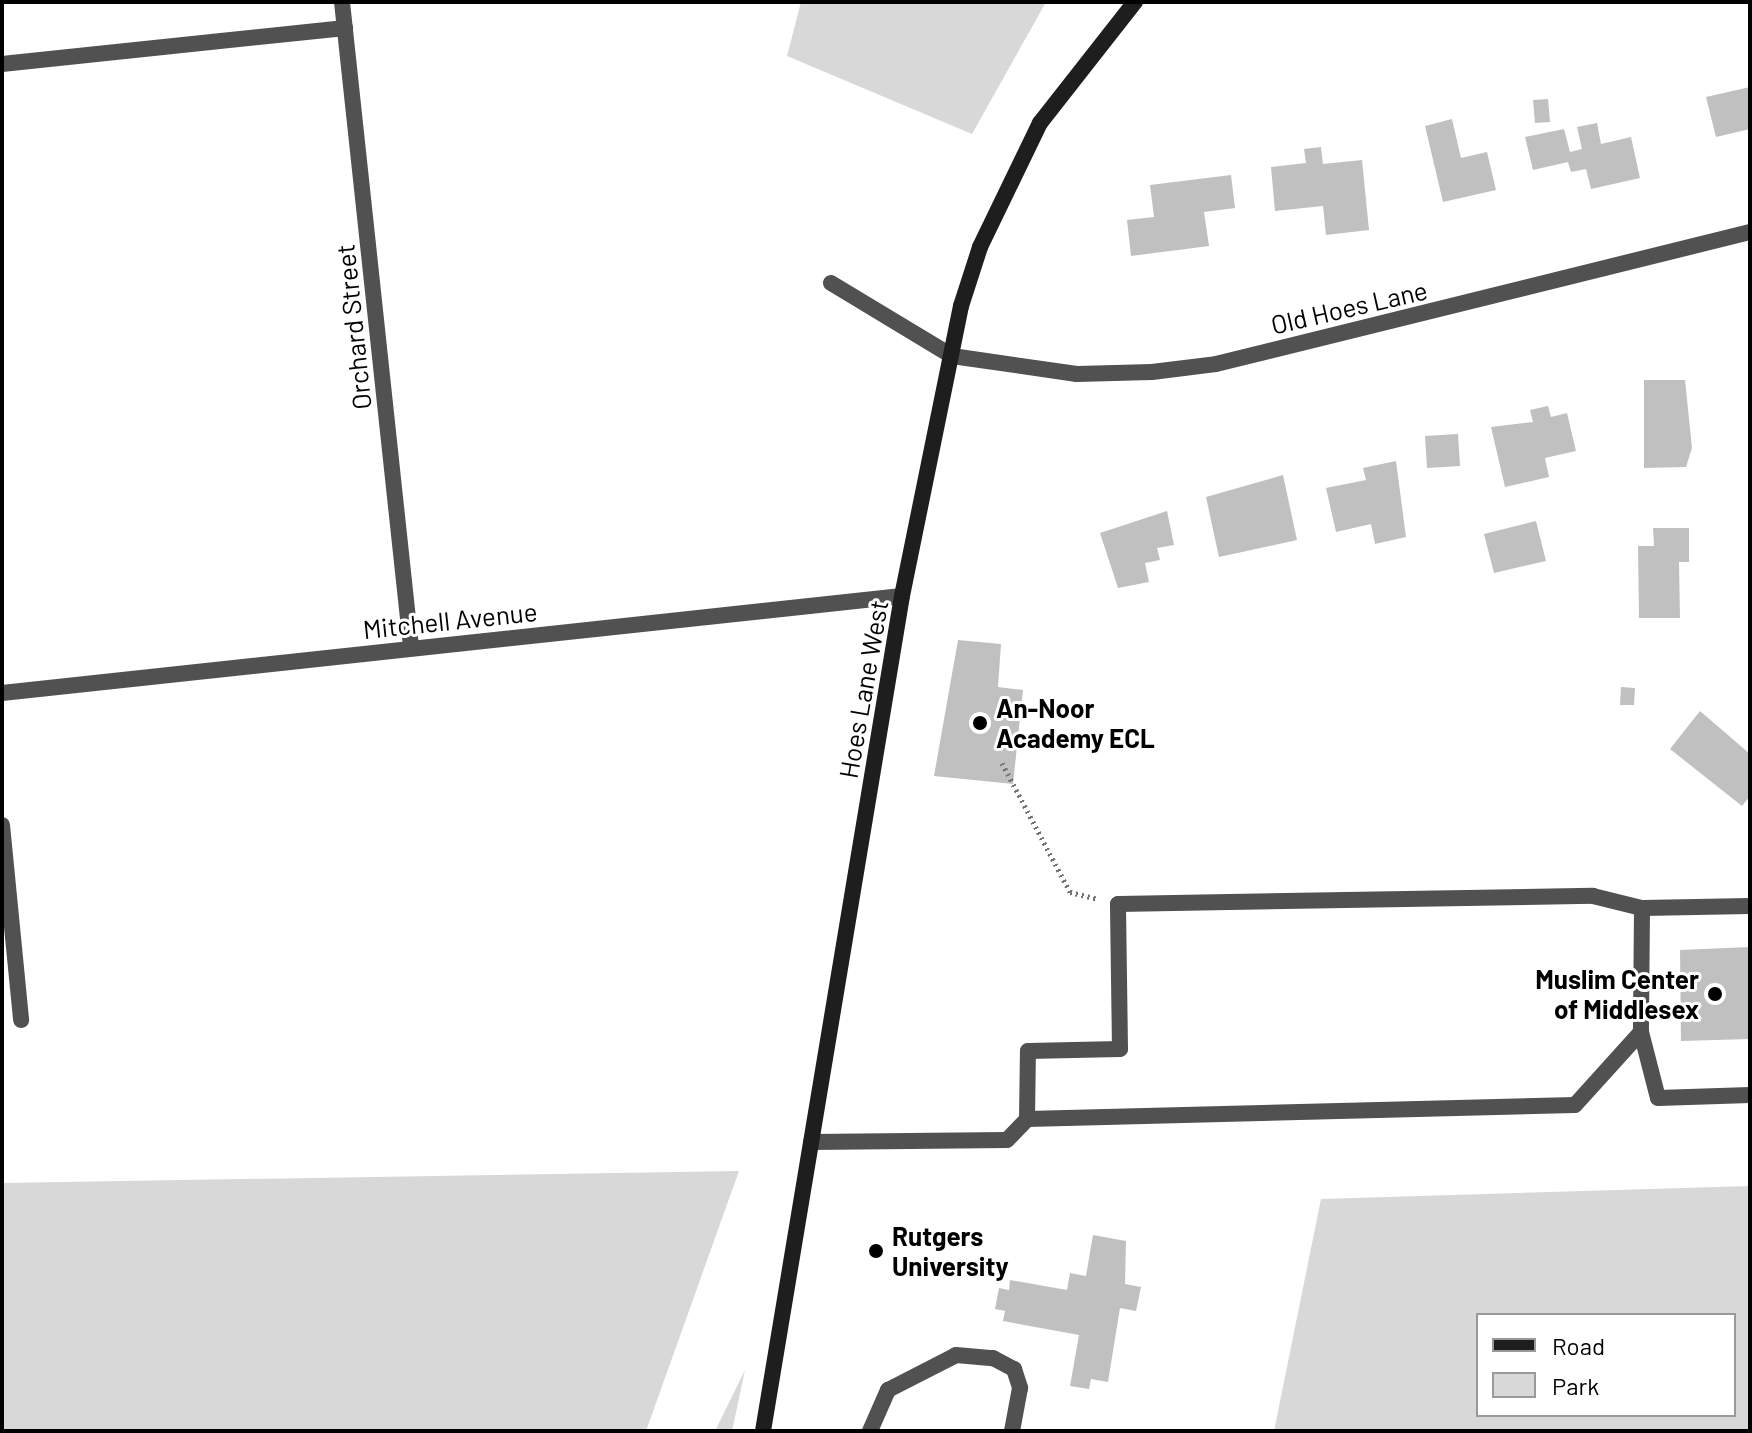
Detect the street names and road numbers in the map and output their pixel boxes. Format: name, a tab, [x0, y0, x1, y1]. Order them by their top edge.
street label: Orchard Street	[329, 243, 377, 411]
street label: Old Hoes Lane	[1268, 274, 1430, 340]
street label: Mitchell Avenue	[361, 595, 539, 645]
street label: Hoes Lane West	[832, 597, 894, 781]

